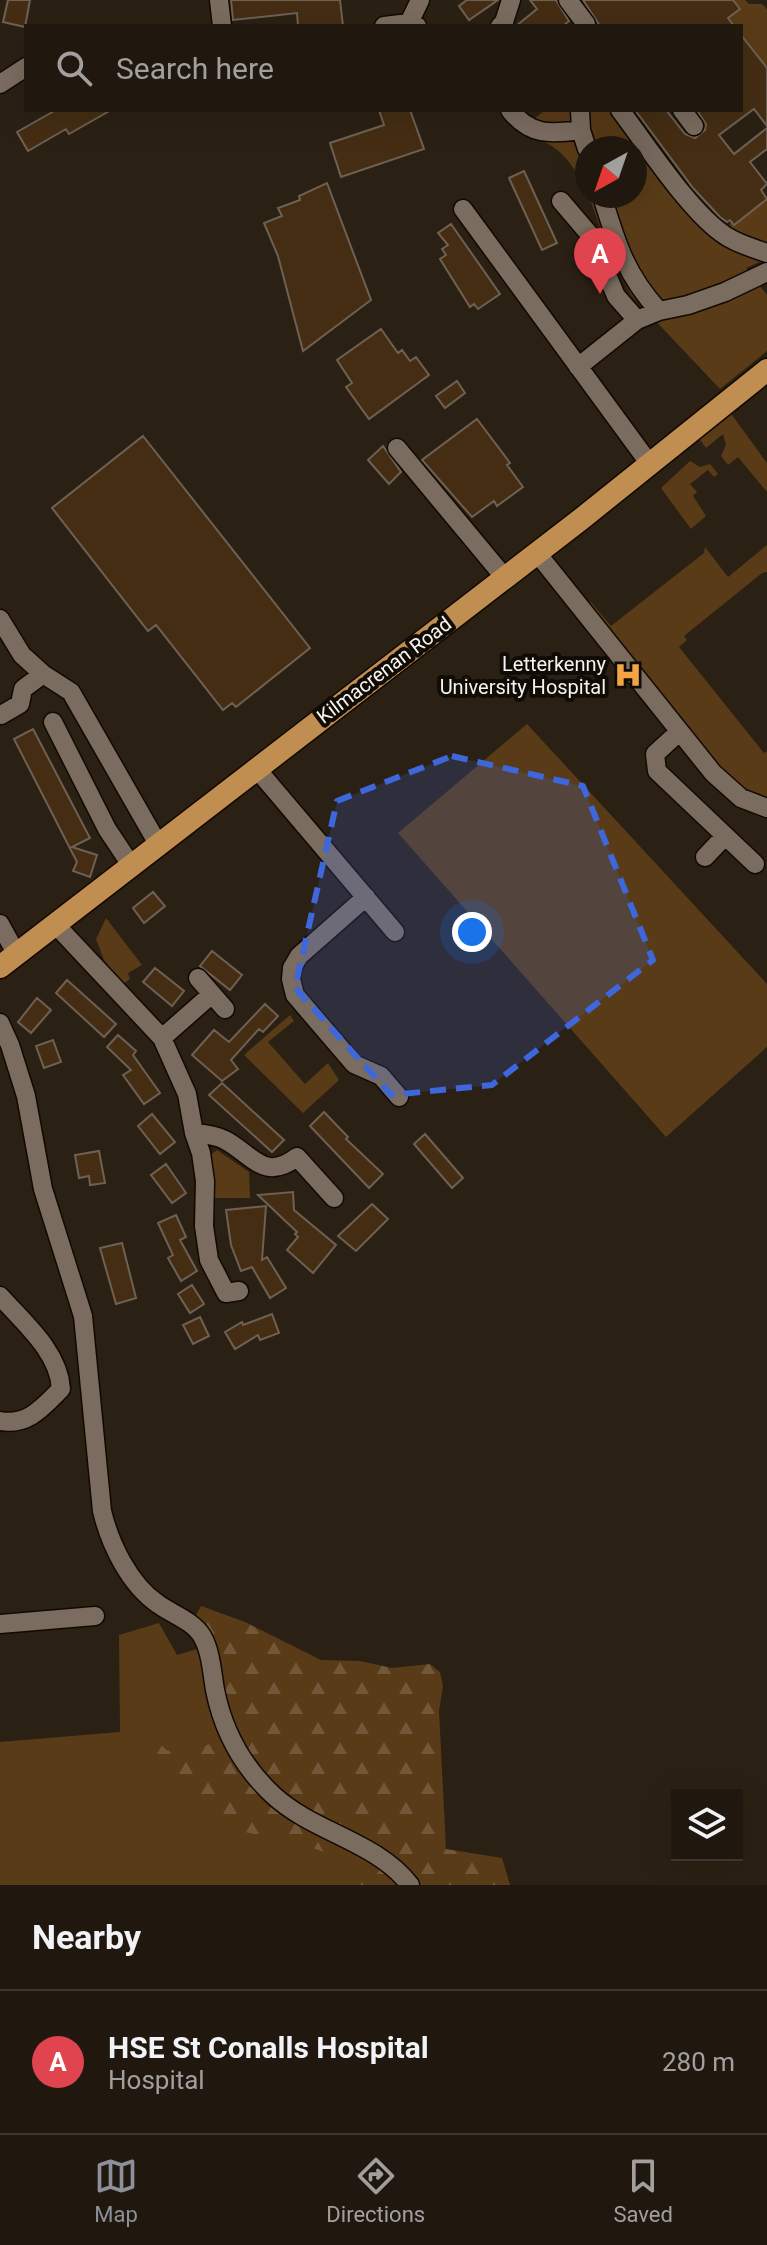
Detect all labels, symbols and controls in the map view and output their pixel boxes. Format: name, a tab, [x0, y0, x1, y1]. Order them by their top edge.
search box	[24, 24, 743, 112]
icon: search	[52, 46, 96, 90]
text: Search here	[116, 51, 274, 86]
north arrow	[575, 136, 647, 208]
pin: A	[574, 228, 626, 294]
street label: Kilmacrenan Road	[312, 612, 456, 728]
place label: Letterkenny University Hospital	[440, 652, 607, 699]
hospital icon: Letterkenny University Hospital	[613, 660, 643, 690]
your location	[452, 912, 492, 952]
map controls	[671, 1789, 743, 1861]
button: layers	[671, 1789, 743, 1861]
text: Nearby	[32, 1917, 141, 1957]
text: HSE St Conalls Hospital	[108, 2030, 429, 2065]
text: A	[49, 2047, 67, 2077]
text: 280 m	[662, 2047, 735, 2077]
text: Hospital	[108, 2065, 205, 2095]
tab: Map	[94, 2154, 138, 2227]
tab: Directions	[326, 2154, 425, 2227]
tab: Saved	[613, 2154, 673, 2227]

